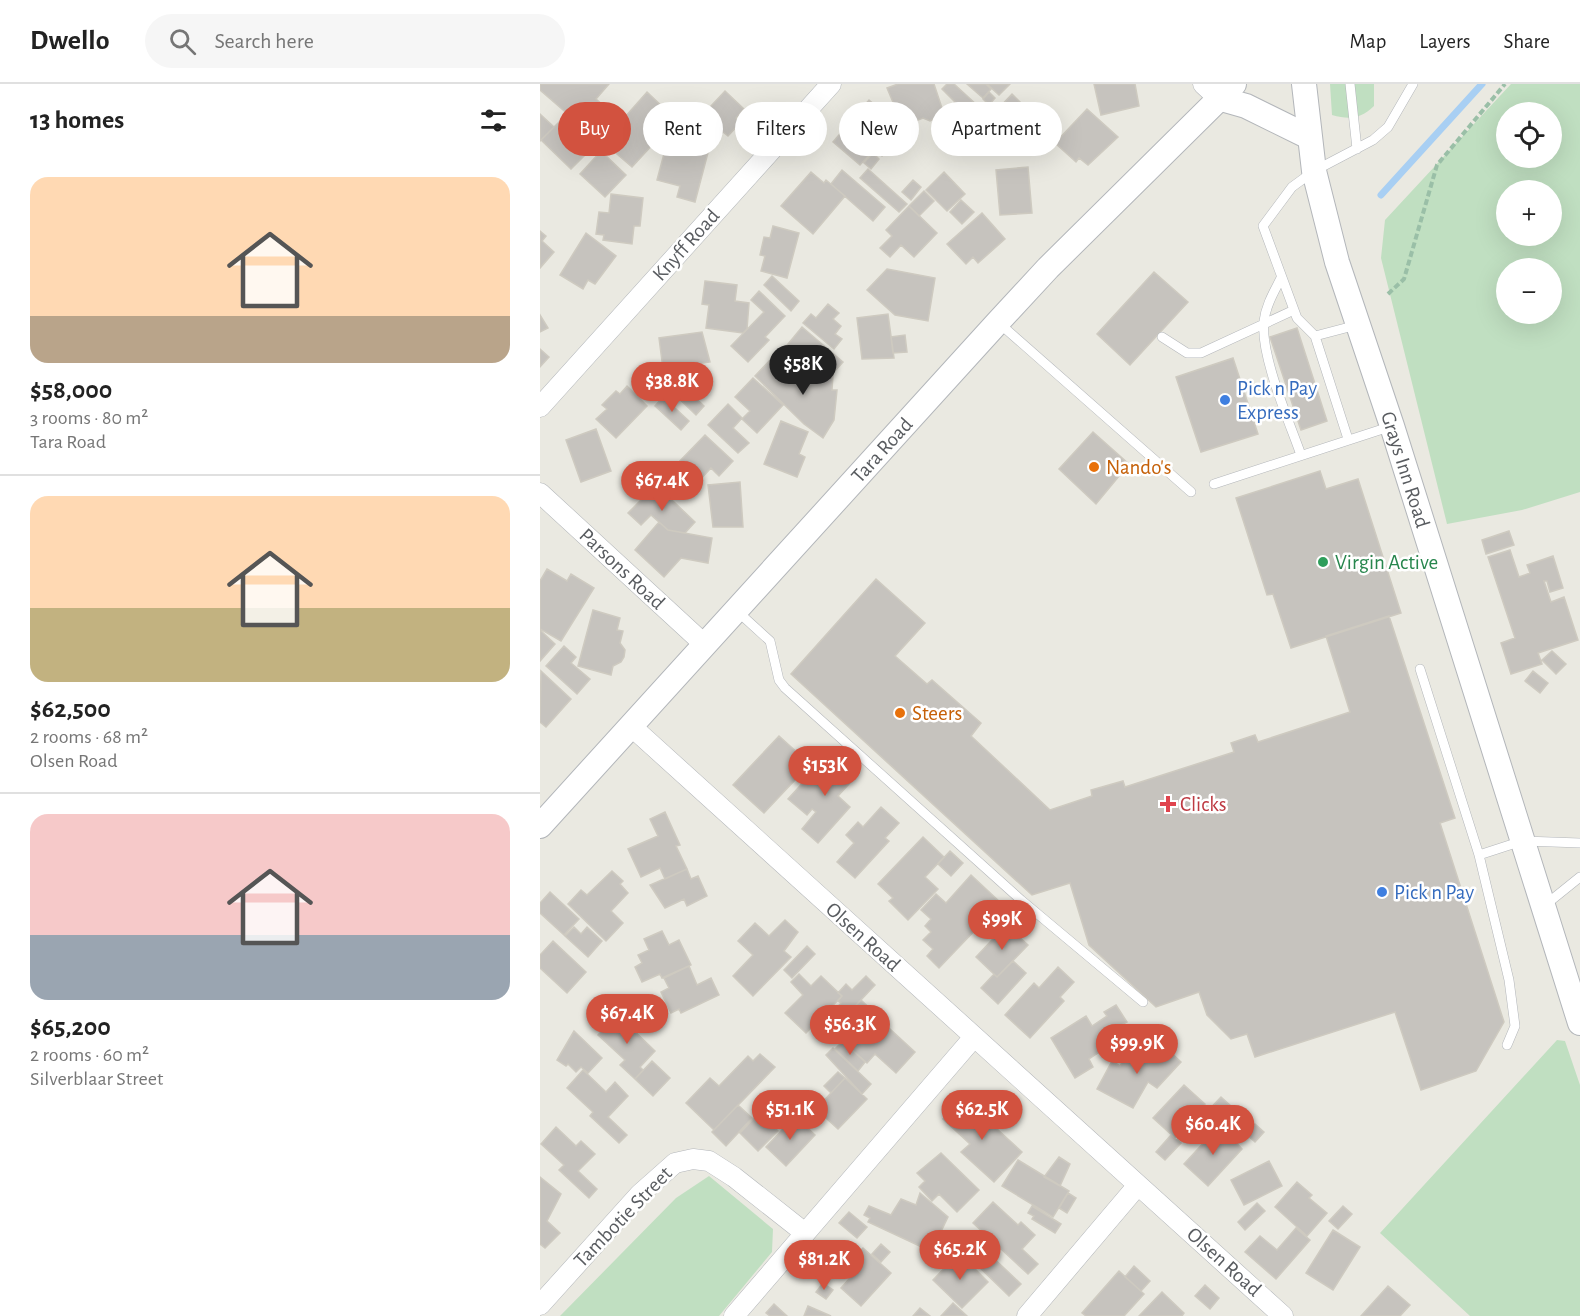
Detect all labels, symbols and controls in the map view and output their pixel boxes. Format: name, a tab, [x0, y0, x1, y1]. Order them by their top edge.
search box	[145, 14, 565, 68]
icon: search	[166, 25, 199, 58]
text: Dwello	[30, 27, 109, 55]
text: Search here	[214, 30, 314, 52]
text: Map	[1350, 31, 1386, 52]
text: Layers	[1419, 31, 1470, 52]
text: Share	[1503, 31, 1550, 52]
chip: Buy	[558, 102, 631, 156]
chip: Rent	[643, 102, 723, 156]
chip: Filters	[735, 102, 827, 156]
chip: New	[839, 102, 919, 156]
chip: Apartment	[931, 102, 1062, 156]
map controls	[1496, 102, 1562, 324]
button: locate	[1496, 102, 1562, 168]
icon: filters	[477, 104, 510, 137]
text: 13 homes	[30, 107, 124, 133]
button: +	[1496, 180, 1562, 246]
street label: Knyff Road	[649, 205, 724, 285]
icon: home	[216, 216, 324, 324]
button: −	[1496, 258, 1562, 324]
pin: $58K	[767, 345, 839, 396]
text: $58K	[783, 354, 823, 374]
pin: $38.8K	[623, 362, 721, 413]
text: $38.8K	[645, 371, 699, 391]
text: $58,000	[30, 377, 112, 403]
place label: Pick n Pay Express	[1237, 378, 1317, 423]
marker: Pick n Pay Express	[1218, 393, 1232, 407]
text: 3 rooms · 80 m²	[30, 408, 148, 428]
street label: Grays Inn Road	[1377, 409, 1434, 530]
street label: Tara Road	[847, 413, 916, 487]
text: Tara Road	[30, 432, 106, 452]
place label: Nando's	[1106, 457, 1172, 478]
marker: Nando's	[1087, 460, 1101, 474]
pin: $67.4K	[613, 461, 711, 512]
text: $67.4K	[635, 470, 689, 490]
street label: Parsons Road	[575, 524, 669, 614]
icon: home	[216, 535, 324, 643]
place label: Virgin Active	[1335, 552, 1438, 573]
marker: Virgin Active	[1316, 555, 1330, 569]
text: $62,500	[30, 696, 111, 722]
place label: Steers	[912, 703, 962, 724]
marker: Steers	[893, 706, 907, 720]
text: 2 rooms · 68 m²	[30, 727, 148, 747]
pin: $153K	[783, 746, 867, 797]
text: Olsen Road	[30, 751, 118, 771]
text: $153K	[802, 755, 848, 775]
place label: Clicks	[1180, 794, 1227, 815]
marker: Clicks	[1161, 797, 1175, 811]
icon: home	[216, 853, 324, 961]
place label: Pick n Pay	[1394, 882, 1474, 903]
marker: Pick n Pay	[1375, 885, 1389, 899]
street label: Olsen Road	[822, 898, 904, 976]
pin: $99K	[966, 900, 1038, 951]
text: $99K	[982, 909, 1022, 929]
pin: $67.4K	[578, 994, 676, 1045]
text: $67.4K	[600, 1003, 654, 1023]
pin: $56.3K	[801, 1005, 899, 1056]
text: $65,200	[30, 1014, 111, 1040]
text: $56.3K	[824, 1014, 876, 1034]
pin: $99.9K	[1088, 1024, 1186, 1075]
text: $99.9K	[1110, 1033, 1164, 1053]
text: 2 rooms · 60 m²	[30, 1045, 149, 1065]
text: Silverblaar Street	[30, 1069, 163, 1089]
pin: $51.1K	[741, 1090, 839, 1141]
pin: $62.5K	[933, 1090, 1031, 1141]
text: $51.1K	[766, 1099, 814, 1119]
text: $62.5K	[956, 1099, 1008, 1119]
pin: $60.4K	[1164, 1105, 1262, 1156]
text: $60.4K	[1185, 1114, 1241, 1134]
street label: Tambotie Street	[570, 1162, 676, 1271]
street label: Olsen Road	[1183, 1223, 1265, 1301]
pin: $65.2K	[911, 1230, 1009, 1281]
text: $65.2K	[934, 1239, 986, 1259]
pin: $81.2K	[775, 1240, 873, 1291]
text: $81.2K	[798, 1249, 850, 1269]

